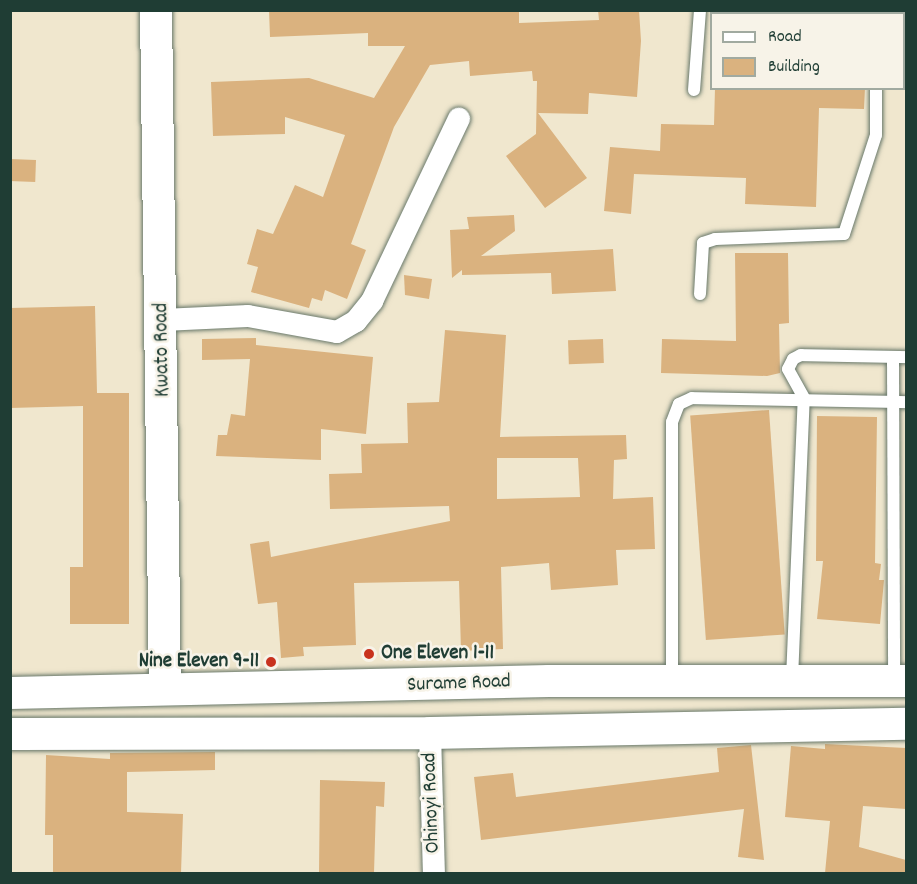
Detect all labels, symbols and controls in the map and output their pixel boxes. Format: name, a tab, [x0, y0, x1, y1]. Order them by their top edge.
legend	[710, 12, 905, 90]
text: Road	[768, 25, 802, 50]
text: Building	[768, 55, 820, 80]
street label: Kwato Road	[150, 303, 176, 397]
place label: One Eleven 1-11	[381, 641, 494, 667]
marker: One Eleven 1-11	[362, 647, 376, 661]
place label: Nine Eleven 9-11	[139, 649, 259, 675]
marker: Nine Eleven 9-11	[264, 655, 278, 669]
street label: Surame Road	[407, 670, 511, 698]
street label: Ohinoyi Road	[418, 752, 446, 854]

